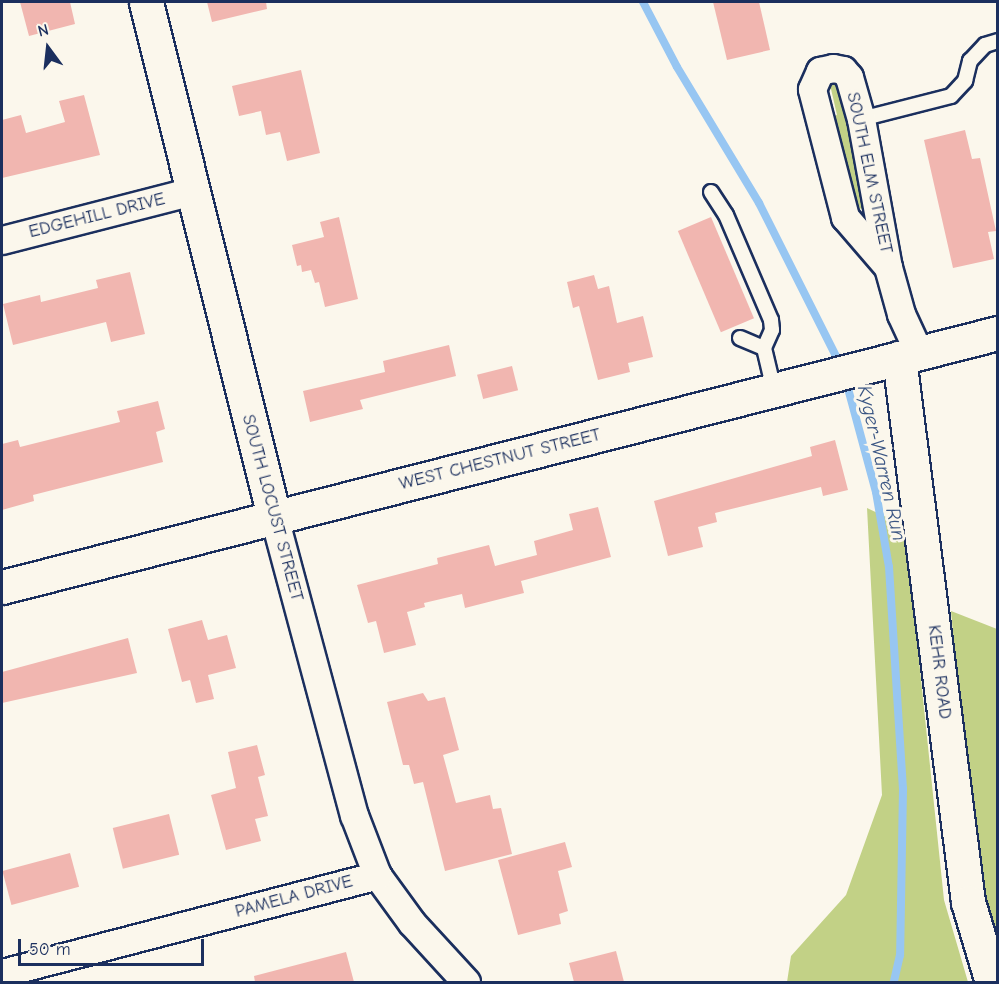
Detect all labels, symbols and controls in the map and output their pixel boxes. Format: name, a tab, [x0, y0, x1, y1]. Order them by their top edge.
north arrow	[18, 18, 78, 78]
text: N	[36, 21, 51, 41]
street label: SOUTH ELM STREET	[841, 90, 897, 256]
street label: EDGEHILL DRIVE	[27, 189, 167, 243]
water label: Kyger-Warren Run	[852, 383, 912, 543]
street label: SOUTH LOCUST STREET	[237, 412, 307, 604]
street label: WEST CHESTNUT STREET	[397, 424, 603, 496]
street label: KEHR ROAD	[923, 624, 955, 720]
street label: PAMELA DRIVE	[233, 871, 355, 923]
scale bar	[21, 927, 207, 965]
text: 50 m	[29, 939, 71, 960]

